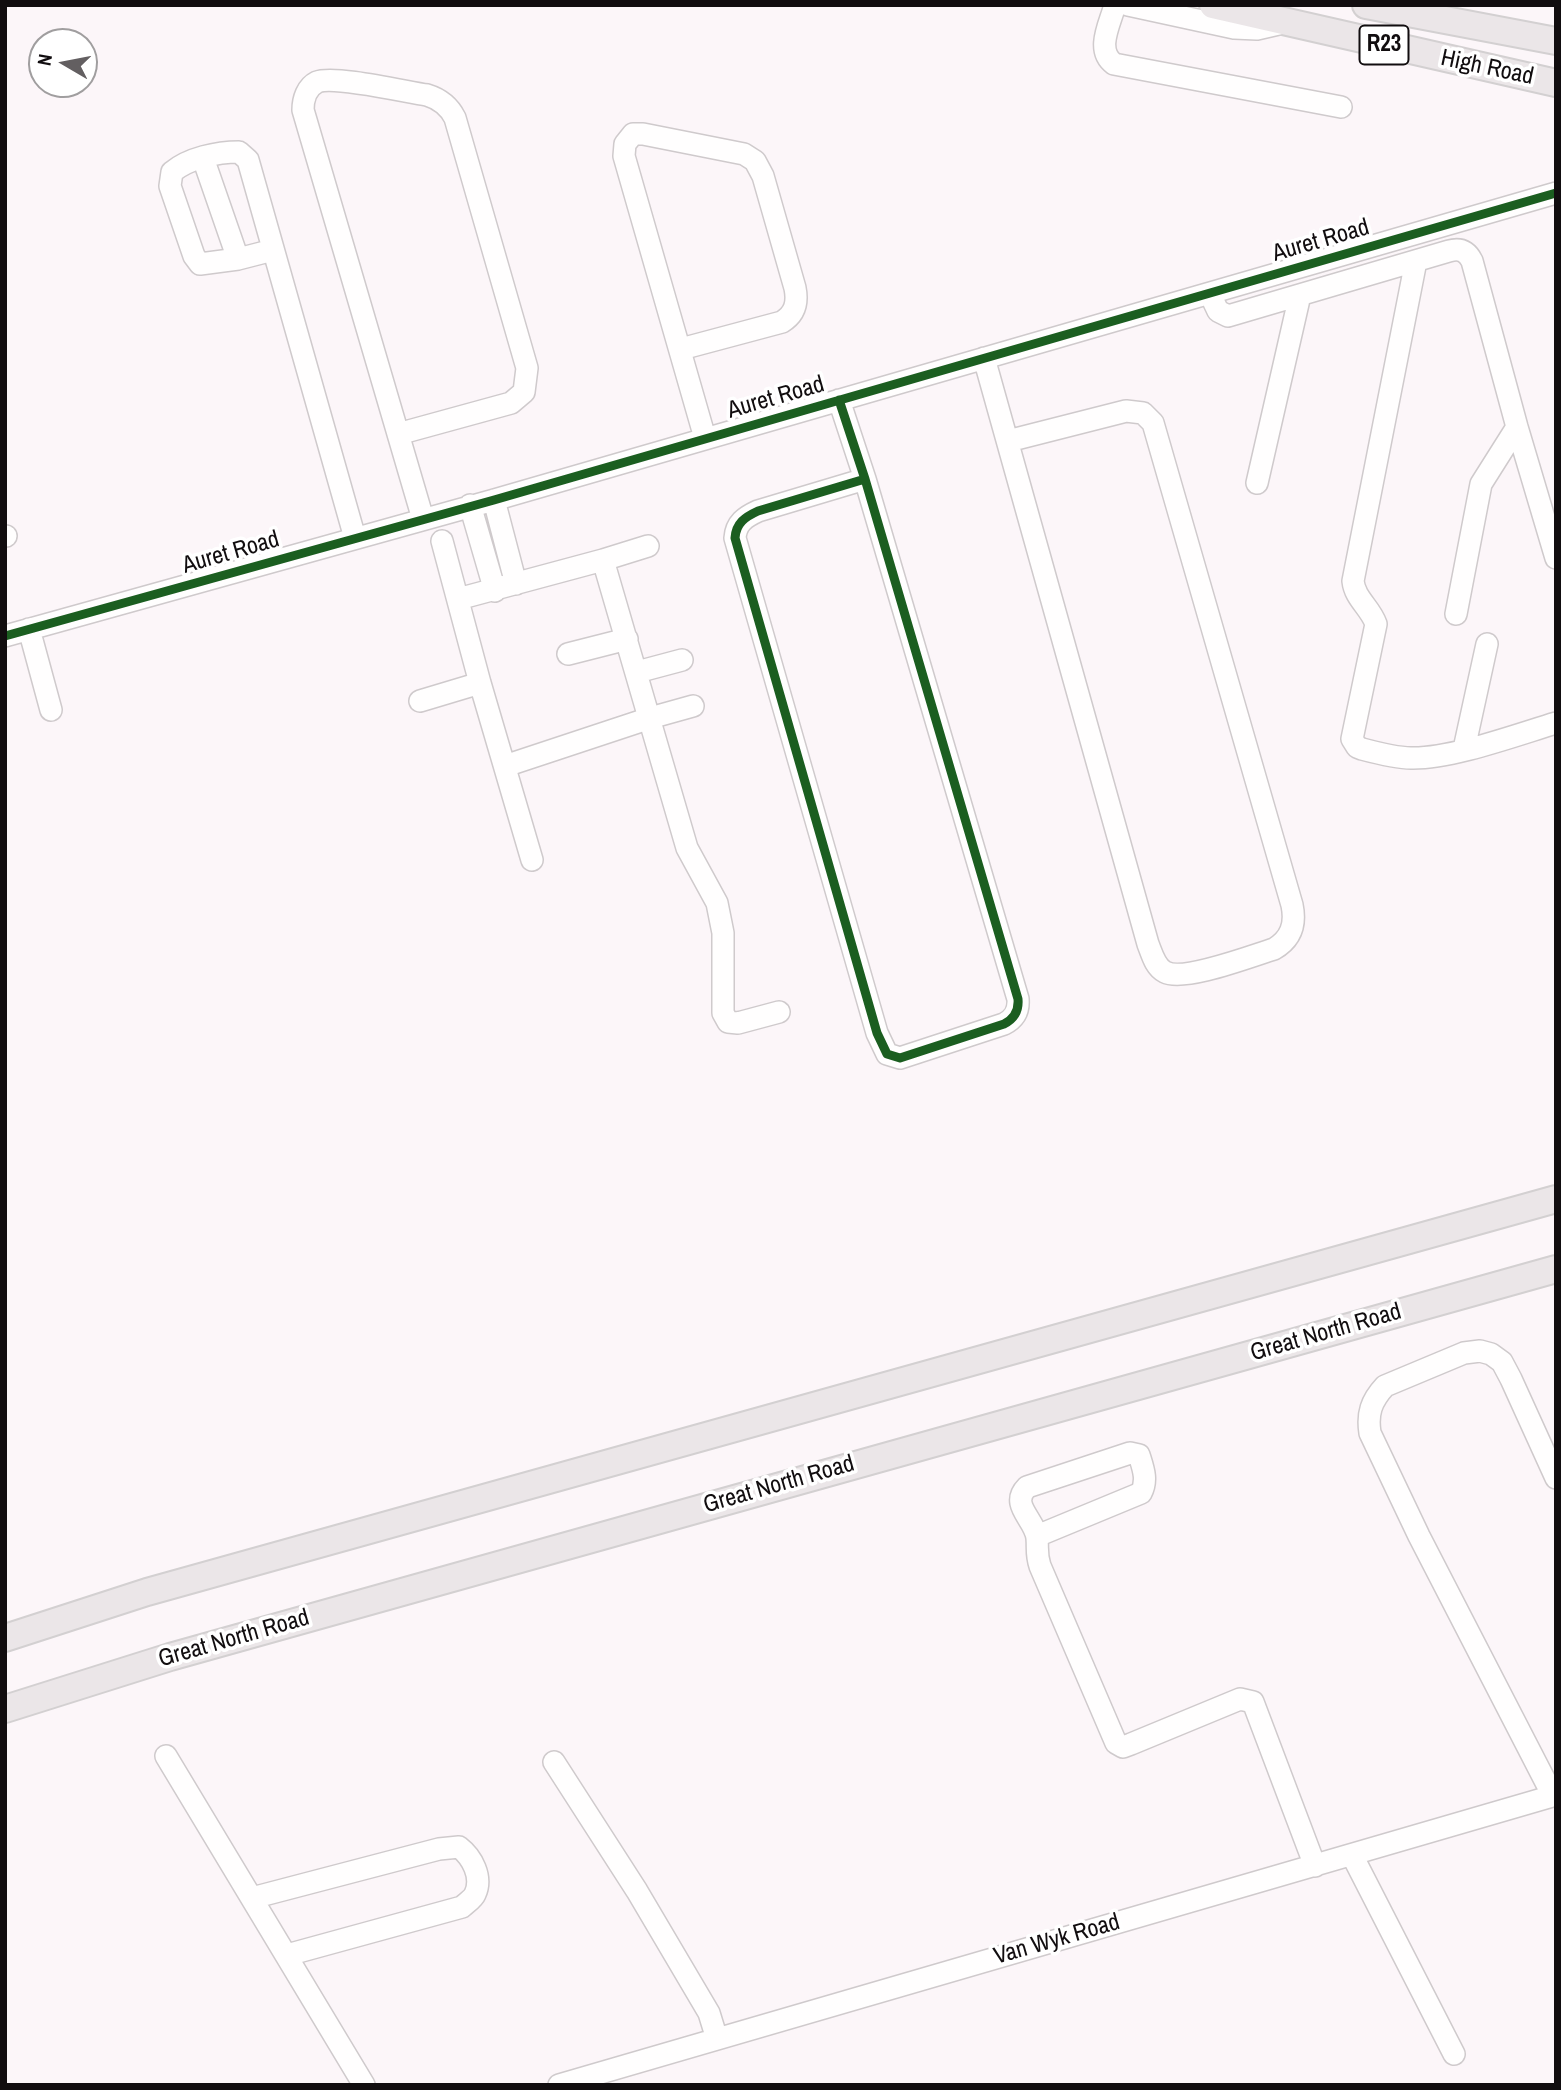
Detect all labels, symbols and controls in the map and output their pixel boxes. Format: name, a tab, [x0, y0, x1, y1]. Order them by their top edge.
road number: R23	[1360, 26, 1408, 64]
north arrow	[28, 28, 98, 98]
street label: High Road	[1438, 44, 1536, 92]
text: N	[31, 52, 58, 67]
street label: Auret Road	[1269, 213, 1373, 269]
street label: Auret Road	[724, 370, 828, 426]
street label: Auret Road	[179, 525, 283, 581]
street label: Great North Road	[1247, 1298, 1405, 1368]
street label: Great North Road	[700, 1450, 858, 1520]
street label: Great North Road	[155, 1604, 313, 1674]
street label: Van Wyk Road	[991, 1908, 1123, 1972]

